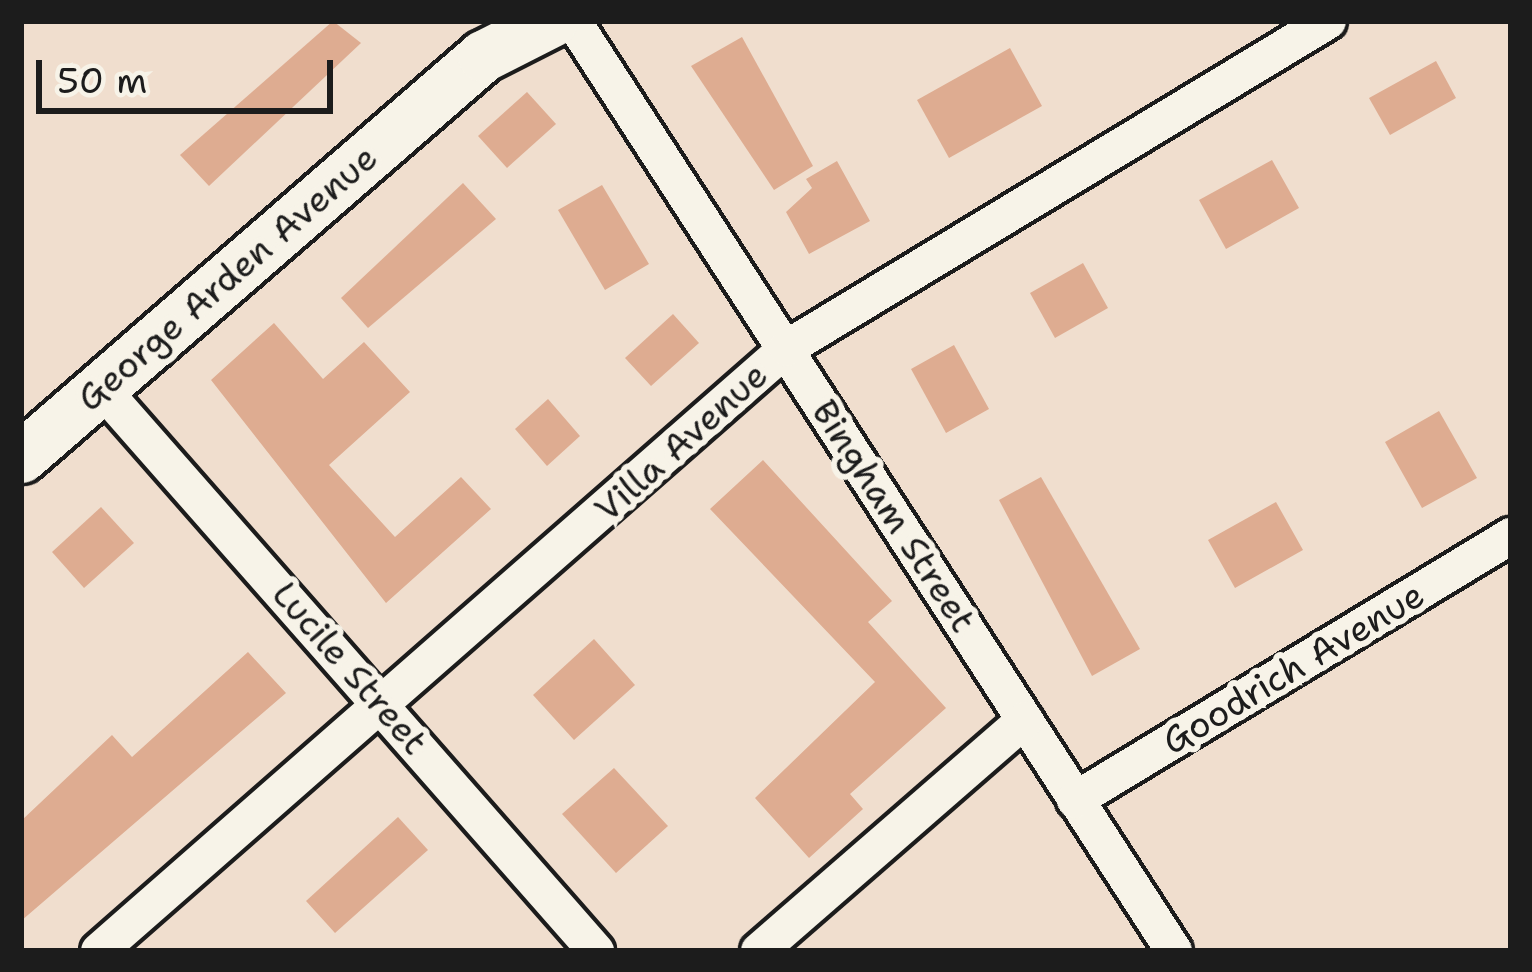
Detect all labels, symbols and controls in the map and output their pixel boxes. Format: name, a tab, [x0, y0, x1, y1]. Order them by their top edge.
scale bar	[42, 36, 339, 110]
text: 50 m	[57, 56, 147, 105]
street label: George Arden Avenue	[68, 136, 386, 420]
street label: Villa Avenue	[586, 353, 776, 531]
street label: Bingham Street	[803, 392, 985, 640]
street label: Lucile Street	[263, 573, 437, 763]
street label: Goodrich Avenue	[1154, 573, 1432, 763]

